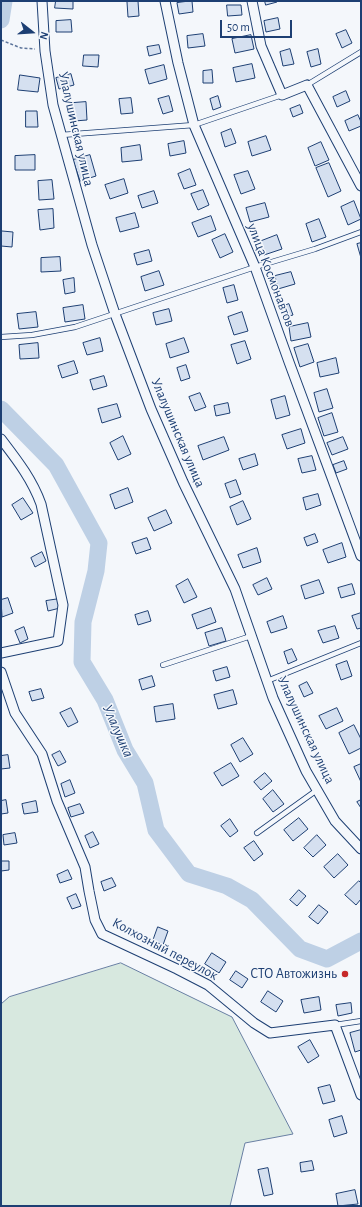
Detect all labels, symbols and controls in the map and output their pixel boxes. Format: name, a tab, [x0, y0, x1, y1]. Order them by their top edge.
north arrow	[12, 12, 52, 52]
scale bar	[222, 12, 294, 38]
text: 50 m	[227, 21, 250, 33]
text: N	[38, 30, 50, 41]
street label: Улалушинская улица	[55, 70, 97, 188]
street label: улица Космонавтов	[244, 221, 298, 329]
street label: Улалушинская улица	[147, 376, 209, 490]
street label: Улалушинская улица	[274, 673, 338, 787]
water label: Улалушка	[98, 702, 138, 760]
street label: Колхозный переулок	[109, 914, 221, 984]
place label: СТО Автожизнь	[250, 966, 337, 982]
marker: СТО Автожизнь	[340, 969, 350, 979]

